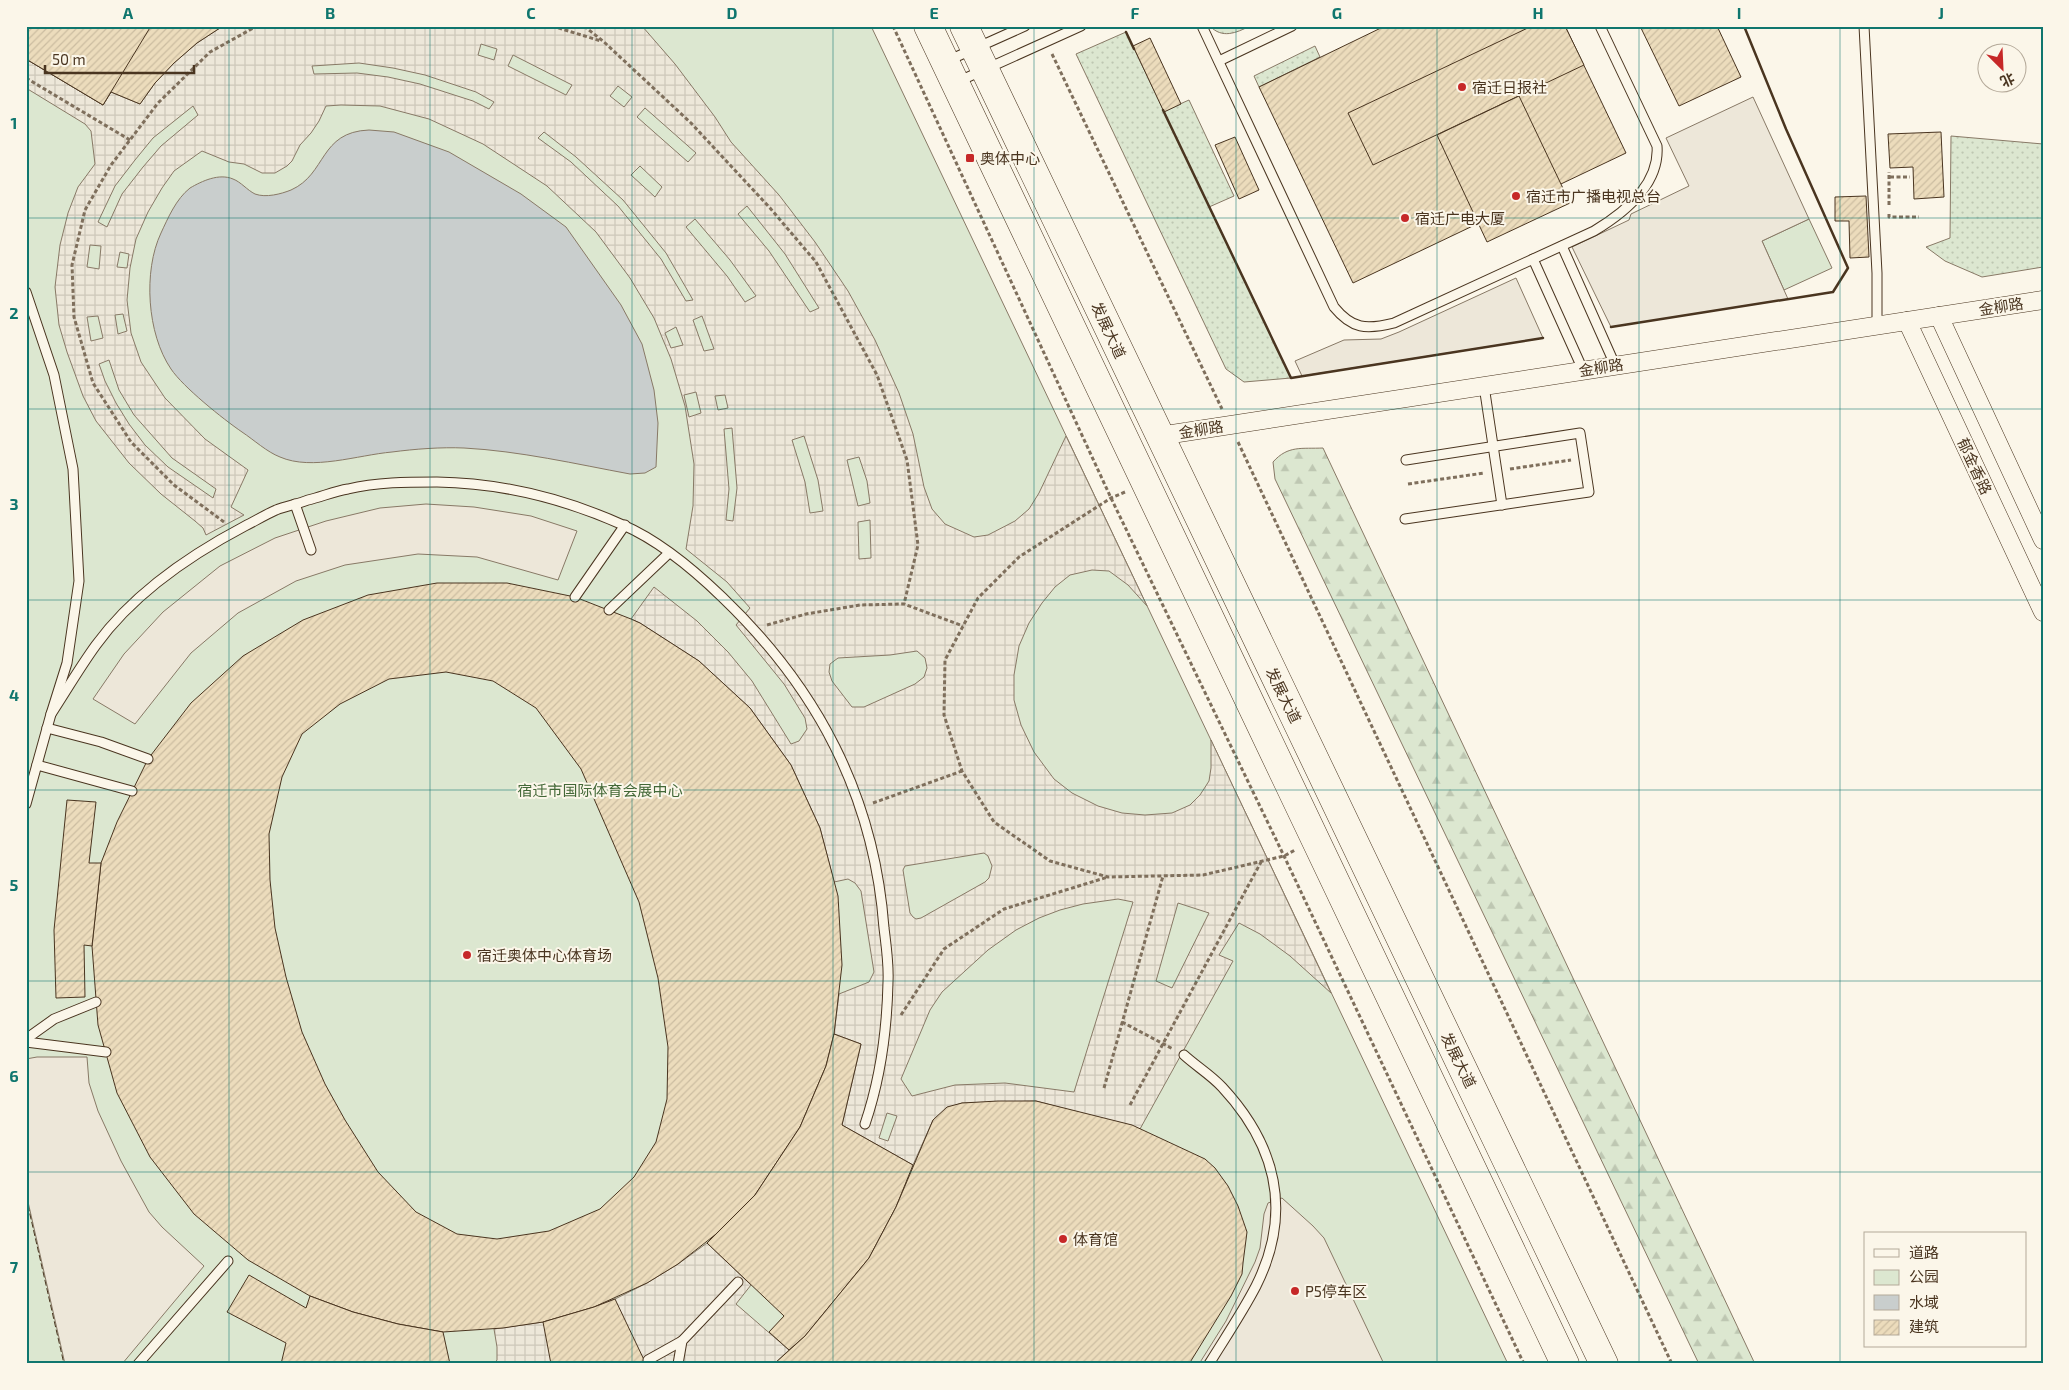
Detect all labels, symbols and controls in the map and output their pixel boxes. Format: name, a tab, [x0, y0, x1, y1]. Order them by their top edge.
text: A	[123, 3, 134, 22]
text: B	[325, 3, 335, 22]
text: C	[526, 3, 536, 22]
text: D	[727, 3, 738, 22]
text: E	[929, 3, 939, 22]
text: F	[1131, 3, 1140, 22]
text: G	[1332, 3, 1342, 22]
text: H	[1532, 3, 1544, 22]
text: I	[1737, 3, 1741, 22]
text: J	[1938, 3, 1944, 22]
scale bar	[45, 42, 194, 74]
north arrow	[1976, 42, 2026, 92]
text: 50 m	[52, 50, 86, 68]
text: 北	[1998, 70, 2017, 91]
place label: 宿迁日报社	[1472, 78, 1547, 96]
marker: 宿迁日报社	[1456, 81, 1468, 93]
text: 1	[11, 113, 17, 132]
place label: 奥体中心	[980, 149, 1040, 167]
marker: 奥体中心	[964, 152, 976, 164]
place label: 宿迁市广播电视总台	[1526, 187, 1661, 205]
marker: 宿迁市广播电视总台	[1510, 190, 1522, 202]
place label: 宿迁广电大厦	[1415, 209, 1505, 227]
marker: 宿迁广电大厦	[1399, 212, 1411, 224]
street label: 金柳路	[1977, 294, 2025, 318]
street label: 发展大道	[1088, 299, 1130, 361]
text: 2	[9, 303, 19, 322]
street label: 金柳路	[1577, 355, 1625, 379]
street label: 金柳路	[1177, 417, 1225, 441]
street label: 郁金香路	[1954, 435, 1996, 497]
text: 3	[9, 494, 19, 513]
street label: 发展大道	[1263, 664, 1305, 726]
text: 4	[9, 685, 19, 704]
park label: 宿迁市国际体育会展中心	[517, 781, 683, 799]
text: 5	[10, 875, 19, 894]
place label: 宿迁奥体中心体育场	[477, 946, 612, 964]
marker: 宿迁奥体中心体育场	[461, 949, 473, 961]
street label: 发展大道	[1438, 1029, 1480, 1091]
text: 6	[9, 1066, 19, 1085]
place label: 体育馆	[1073, 1230, 1118, 1248]
legend	[1864, 1232, 2026, 1348]
marker: 体育馆	[1057, 1233, 1069, 1245]
text: 道路	[1909, 1243, 1939, 1261]
text: 7	[10, 1257, 19, 1276]
text: 公园	[1909, 1267, 1939, 1285]
place label: P5停车区	[1305, 1282, 1367, 1300]
marker: P5停车区	[1289, 1285, 1301, 1297]
text: 水域	[1909, 1293, 1939, 1311]
text: 建筑	[1909, 1317, 1939, 1335]

